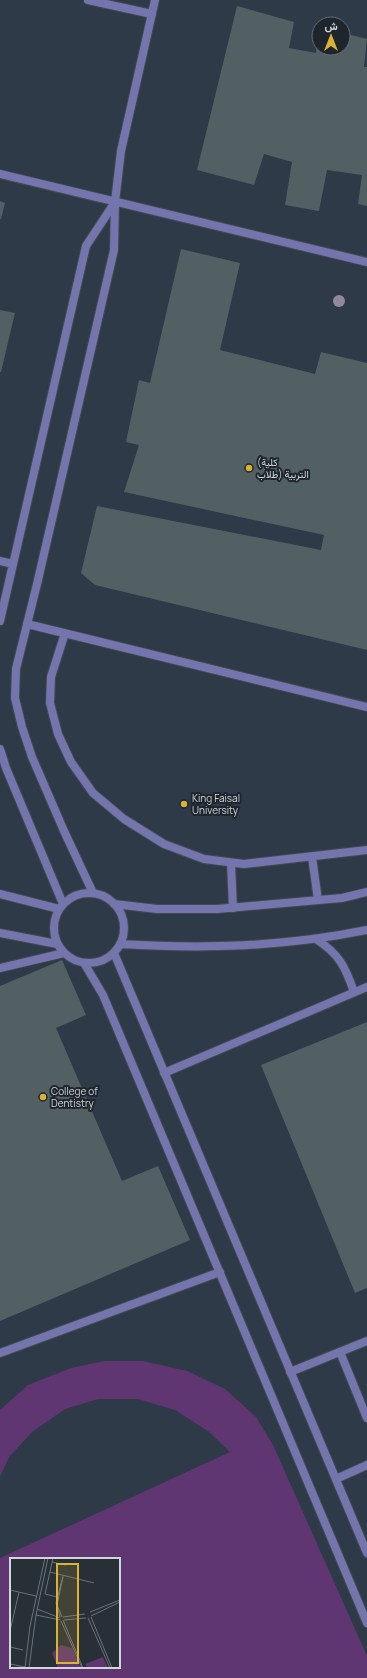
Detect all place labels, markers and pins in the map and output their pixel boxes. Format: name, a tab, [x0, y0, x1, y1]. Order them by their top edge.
place label: (كلية التربية (طلاب	[257, 455, 309, 481]
marker: (كلية التربية (طلاب	[244, 463, 254, 473]
place label: King Faisal University	[192, 791, 240, 817]
marker: King Faisal University	[179, 799, 189, 809]
place label: College of Dentistry	[51, 1084, 98, 1110]
marker: College of Dentistry	[38, 1092, 48, 1102]

